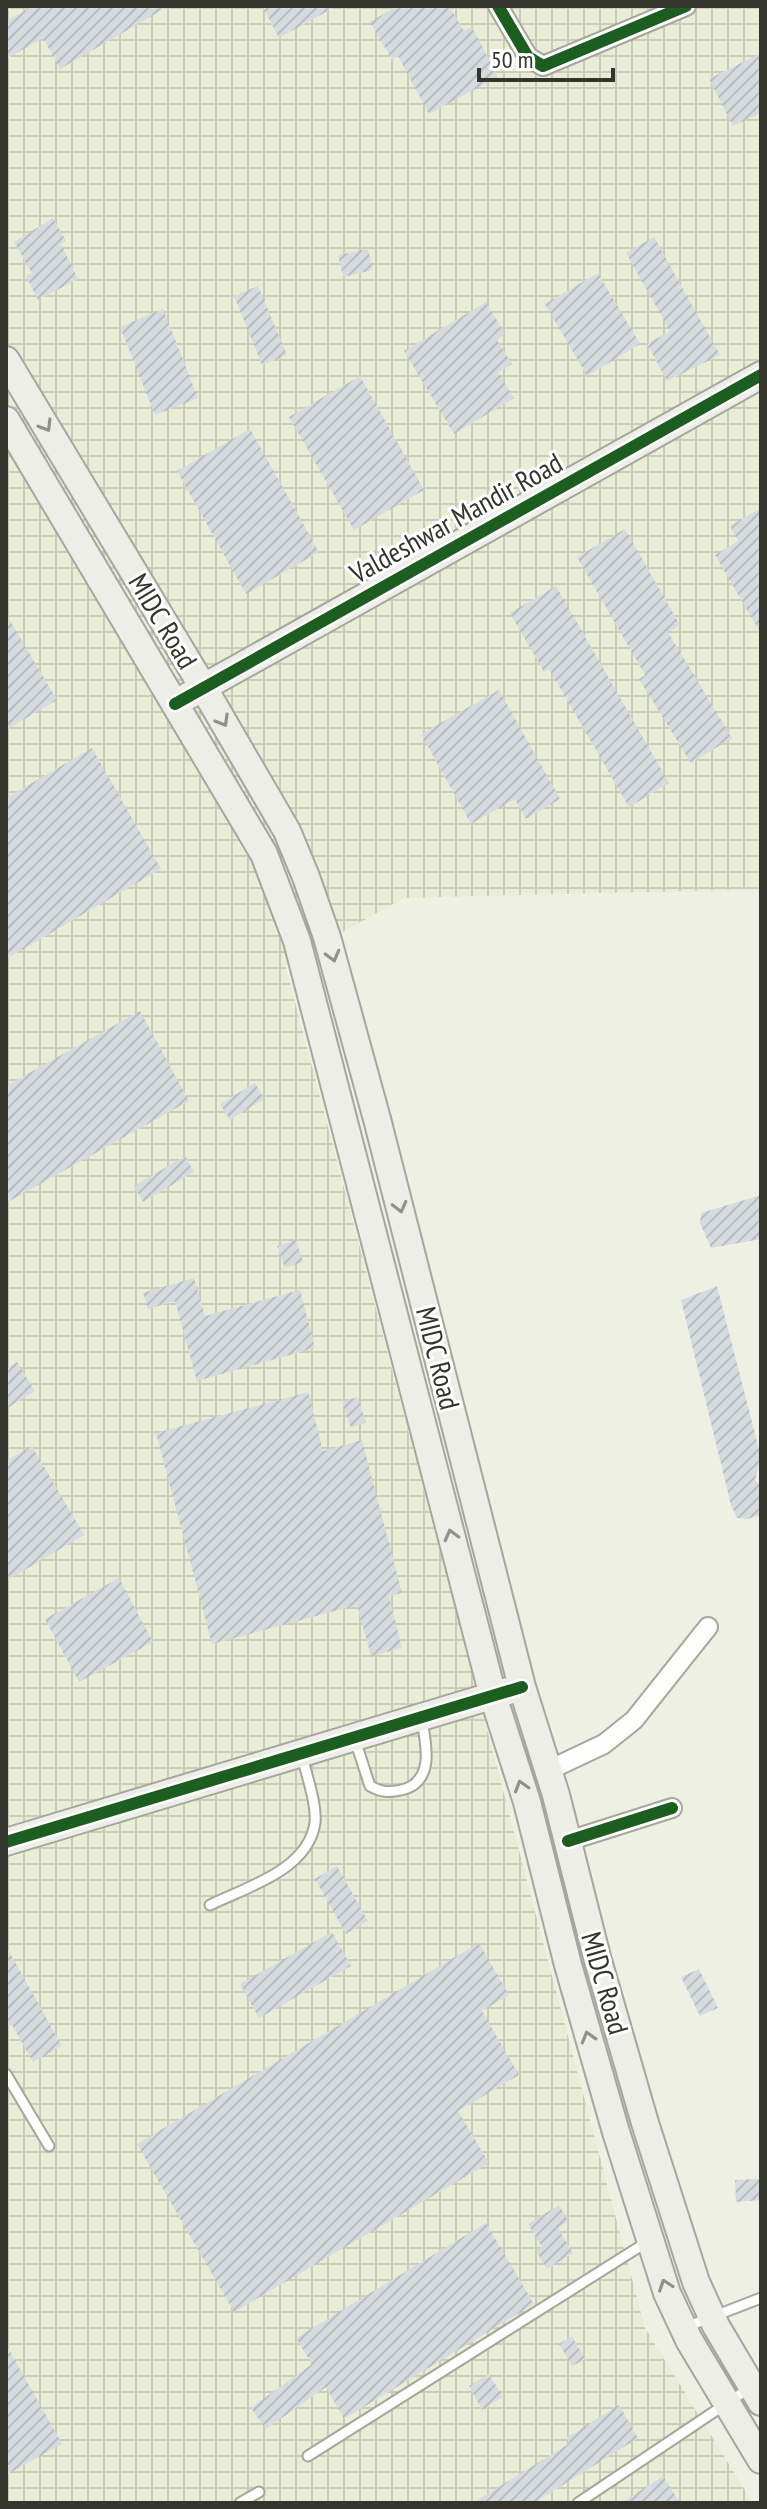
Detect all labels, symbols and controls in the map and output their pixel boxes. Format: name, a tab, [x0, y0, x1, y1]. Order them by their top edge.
scale bar	[479, 32, 613, 82]
text: 50 m	[491, 44, 533, 75]
one-way arrow	[36, 417, 52, 432]
street label: Valdeshwar Mandir Road	[342, 444, 568, 592]
street label: MIDC Road	[121, 566, 206, 675]
one-way arrow	[213, 713, 229, 727]
one-way arrow	[323, 949, 340, 963]
one-way arrow	[390, 1200, 407, 1214]
street label: MIDC Road	[408, 1303, 469, 1413]
one-way arrow	[444, 1529, 460, 1543]
one-way arrow	[515, 1779, 531, 1793]
street label: MIDC Road	[573, 1927, 638, 2038]
one-way arrow	[581, 2030, 597, 2044]
one-way arrow	[659, 2279, 675, 2293]

